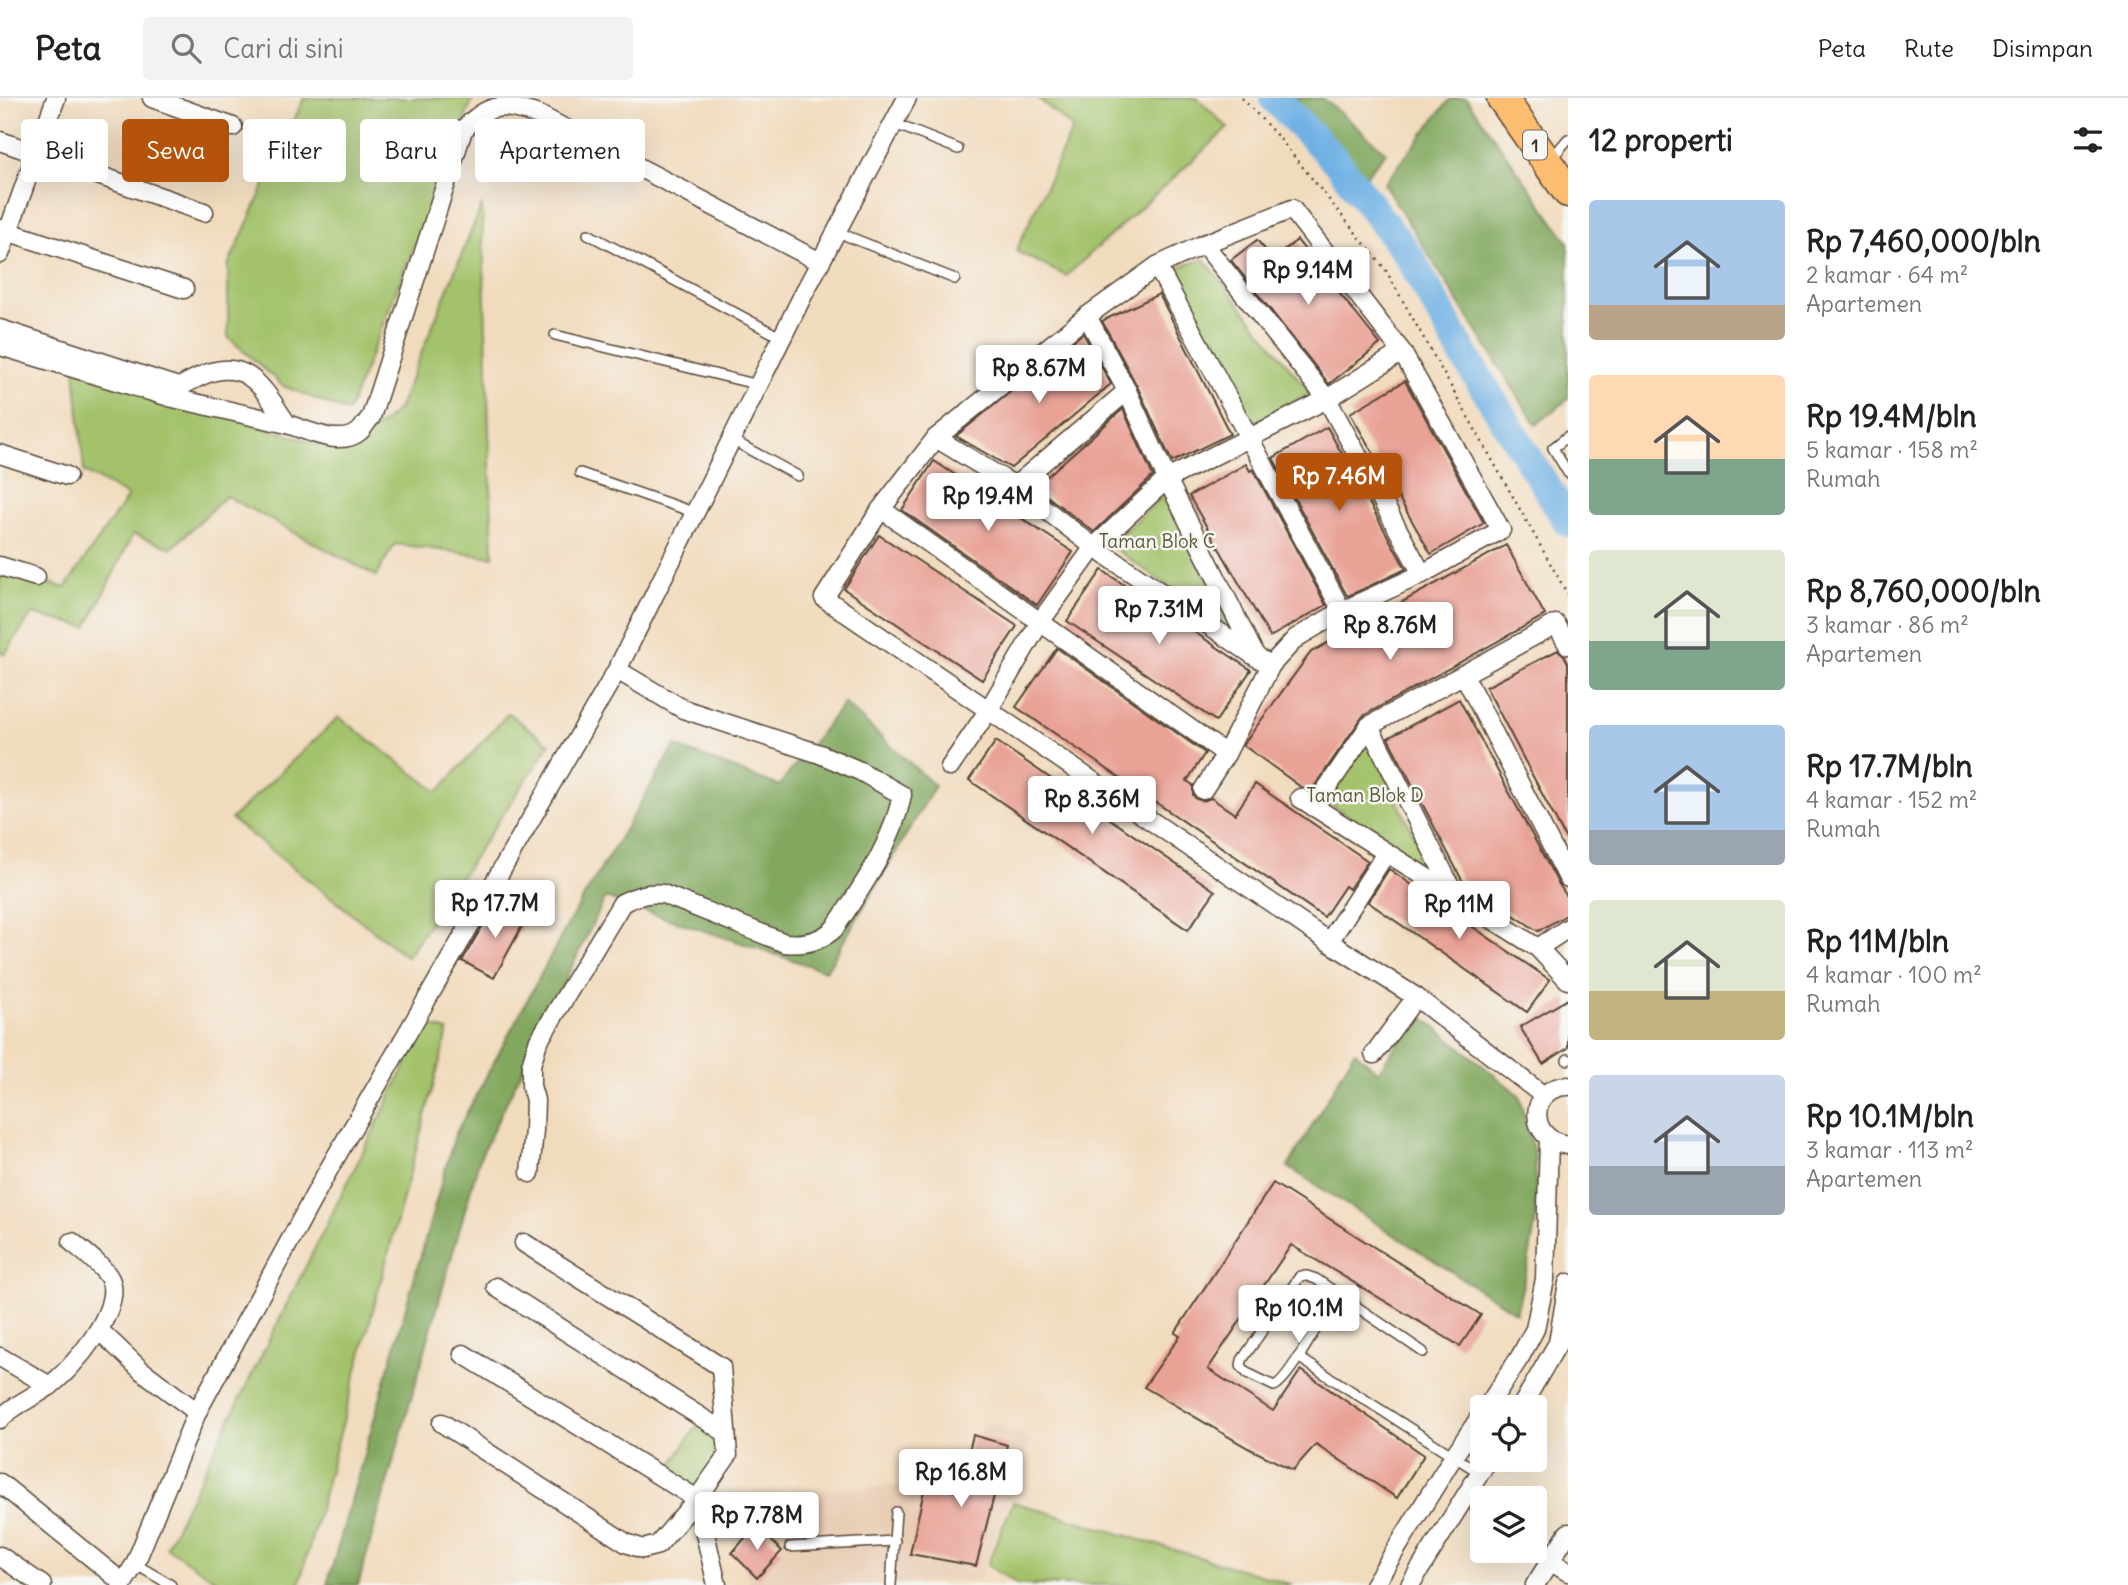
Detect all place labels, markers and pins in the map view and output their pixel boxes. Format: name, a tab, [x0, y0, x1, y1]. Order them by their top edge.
pin: Rp 9.14M	[1236, 248, 1380, 307]
pin: Rp 8.67M	[967, 345, 1111, 405]
pin: Rp 7.46M	[1267, 454, 1411, 513]
pin: Rp 19.4M	[916, 474, 1060, 533]
pin: Rp 7.31M	[1087, 587, 1231, 646]
pin: Rp 8.76M	[1318, 602, 1462, 662]
pin: Rp 8.36M	[1020, 776, 1164, 836]
pin: Rp 17.7M	[423, 880, 567, 940]
pin: Rp 11M	[1402, 882, 1516, 941]
pin: Rp 10.1M	[1227, 1286, 1371, 1345]
pin: Rp 16.8M	[889, 1450, 1033, 1509]
pin: Rp 7.78M	[685, 1492, 829, 1552]

